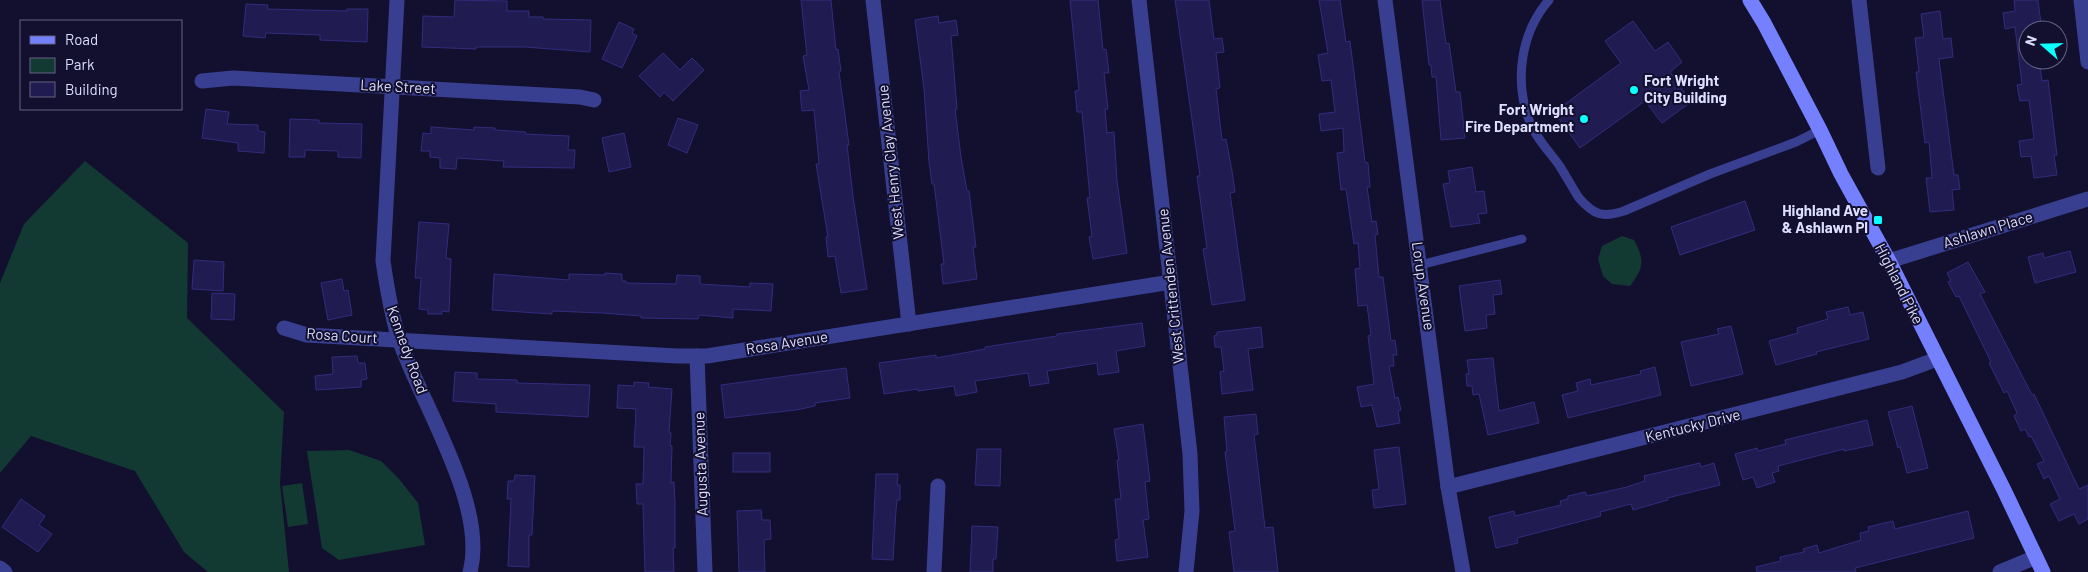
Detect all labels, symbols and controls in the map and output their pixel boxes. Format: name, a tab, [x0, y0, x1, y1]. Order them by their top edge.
legend	[20, 20, 182, 110]
north arrow	[2018, 20, 2068, 70]
text: Road	[65, 30, 98, 48]
text: N	[2021, 33, 2040, 48]
text: Park	[65, 55, 95, 73]
place label: Fort Wright City Building	[1644, 71, 1727, 106]
street label: Lake Street	[360, 75, 436, 97]
text: Building	[65, 80, 118, 98]
street label: West Henry Clay Avenue	[873, 84, 907, 240]
marker: Fort Wright City Building	[1628, 84, 1640, 96]
place label: Fort Wright Fire Department	[1465, 100, 1574, 135]
marker: Fort Wright Fire Department	[1578, 113, 1590, 125]
place label: Highland Ave & Ashlawn Pl	[1782, 201, 1868, 236]
street label: Ashlawn Place	[1941, 207, 2035, 251]
street label: West Crittenden Avenue	[1153, 208, 1187, 365]
marker: Highland Ave & Ashlawn Pl	[1872, 214, 1884, 226]
street label: Lorup Avenue	[1409, 240, 1439, 331]
street label: Highland Pike	[1872, 240, 1928, 327]
street label: Kennedy Road	[384, 303, 432, 396]
street label: Rosa Court	[306, 324, 378, 346]
street label: Rosa Avenue	[745, 327, 829, 357]
street label: Kentucky Drive	[1643, 405, 1742, 446]
street label: Augusta Avenue	[689, 412, 711, 516]

